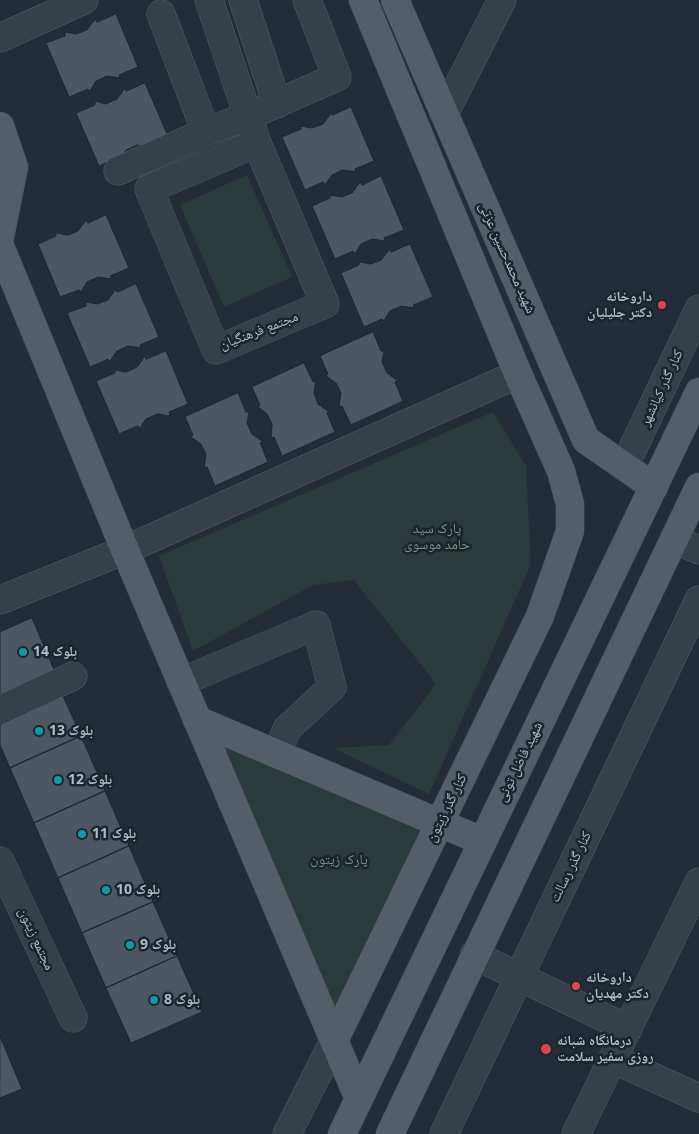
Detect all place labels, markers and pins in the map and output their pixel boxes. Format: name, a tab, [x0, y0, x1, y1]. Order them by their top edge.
place label: داروخانه دکتر جلیلیان	[587, 289, 652, 322]
marker: داروخانه دکتر جلیلیان	[656, 299, 668, 311]
place label: بلوک 14	[33, 644, 77, 660]
marker: بلوک 14	[17, 646, 29, 658]
place label: بلوک 13	[49, 723, 93, 739]
marker: بلوک 13	[33, 725, 45, 737]
place label: بلوک 12	[68, 772, 112, 788]
marker: بلوک 12	[52, 774, 64, 786]
place label: بلوک 11	[92, 826, 136, 842]
marker: بلوک 11	[76, 828, 88, 840]
place label: بلوک 10	[116, 882, 160, 898]
marker: بلوک 10	[100, 884, 112, 896]
place label: بلوک 9	[140, 937, 176, 953]
marker: بلوک 9	[124, 939, 136, 951]
place label: داروخانه دکتر مهدیان	[586, 970, 649, 1002]
marker: داروخانه دکتر مهدیان	[570, 980, 582, 992]
place label: بلوک 8	[164, 992, 200, 1008]
marker: بلوک 8	[148, 994, 160, 1006]
place label: درمانگاه شبانه روزی سفیر سلامت	[557, 1033, 654, 1066]
marker: درمانگاه شبانه روزی سفیر سلامت	[539, 1042, 553, 1056]

